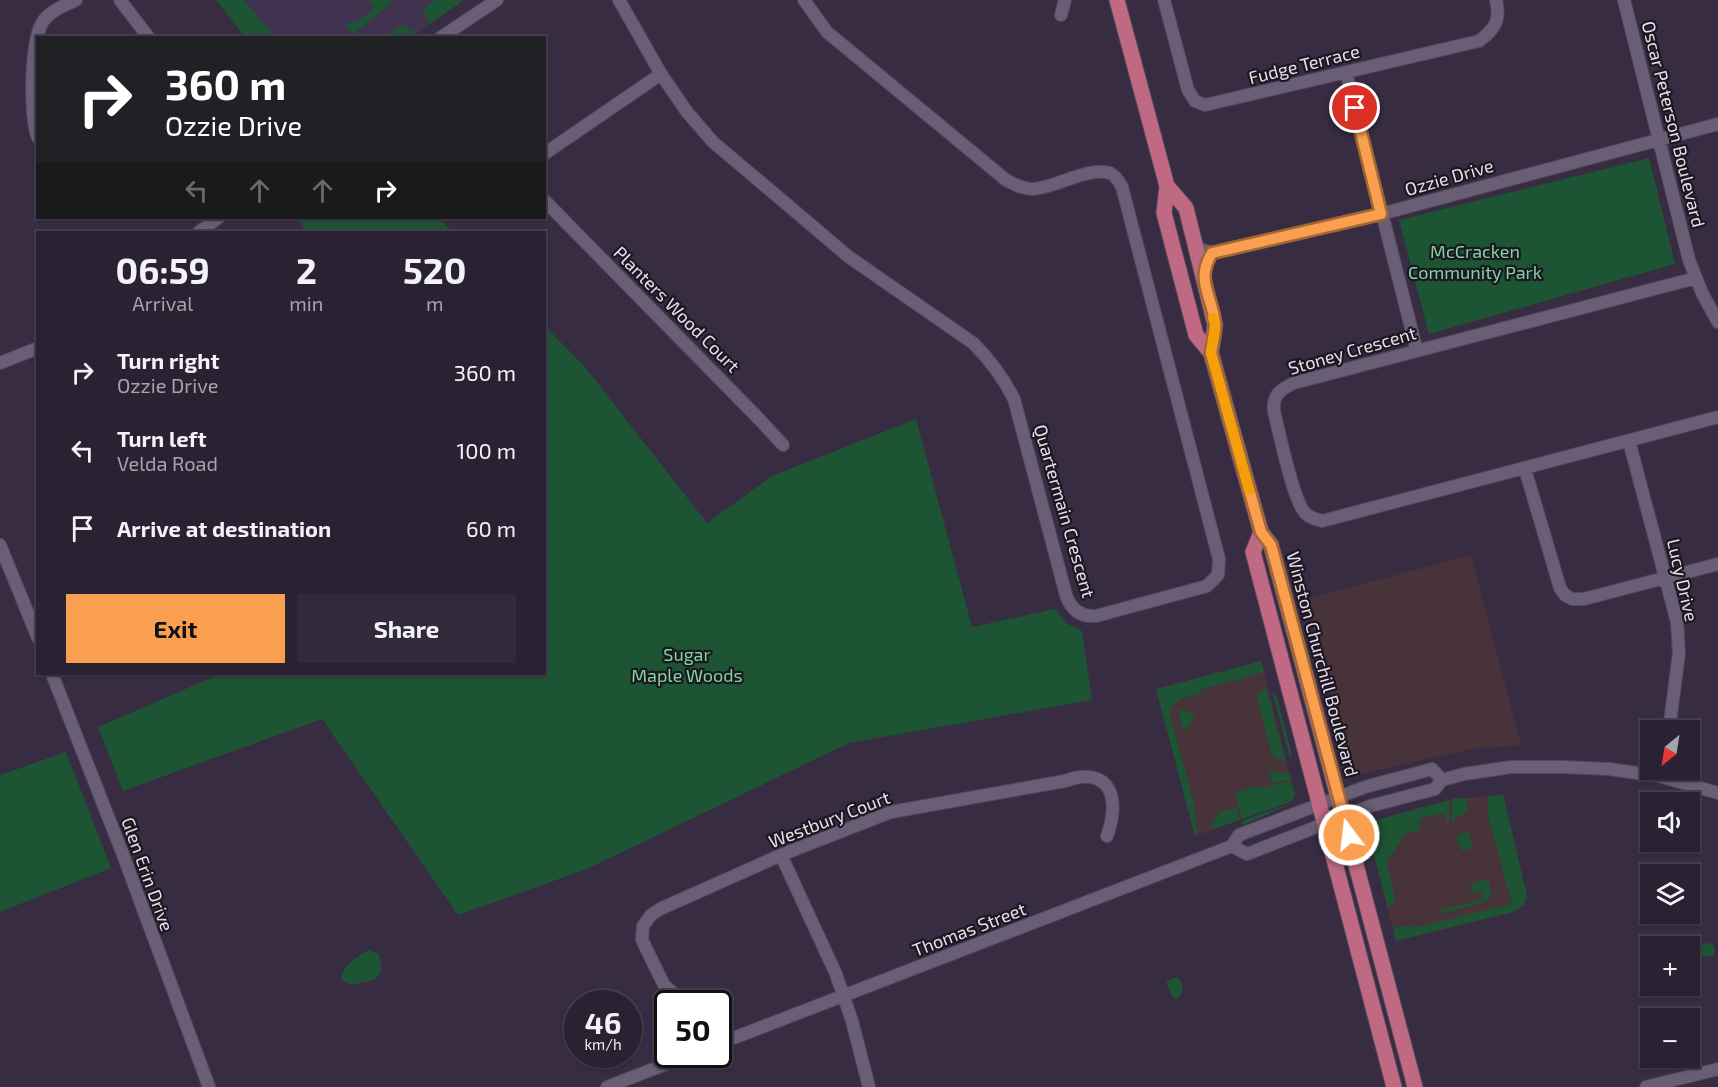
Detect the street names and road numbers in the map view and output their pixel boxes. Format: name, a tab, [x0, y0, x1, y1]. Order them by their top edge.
street label: Oscar Peterson Boulevard	[1638, 19, 1710, 229]
street label: Fudge Terrace	[1246, 40, 1362, 88]
street label: Ozzie Drive	[1402, 154, 1496, 200]
street label: Planters Wood Court	[609, 241, 745, 377]
street label: Stoney Crescent	[1286, 321, 1419, 379]
street label: Quartermain Crescent	[1030, 422, 1100, 600]
street label: Lucy Drive	[1663, 537, 1703, 623]
street label: Winston Churchill Boulevard	[1282, 549, 1364, 779]
street label: Westbury Court	[765, 786, 893, 852]
street label: Glen Erin Drive	[117, 814, 179, 934]
street label: Thomas Street	[909, 897, 1029, 961]

